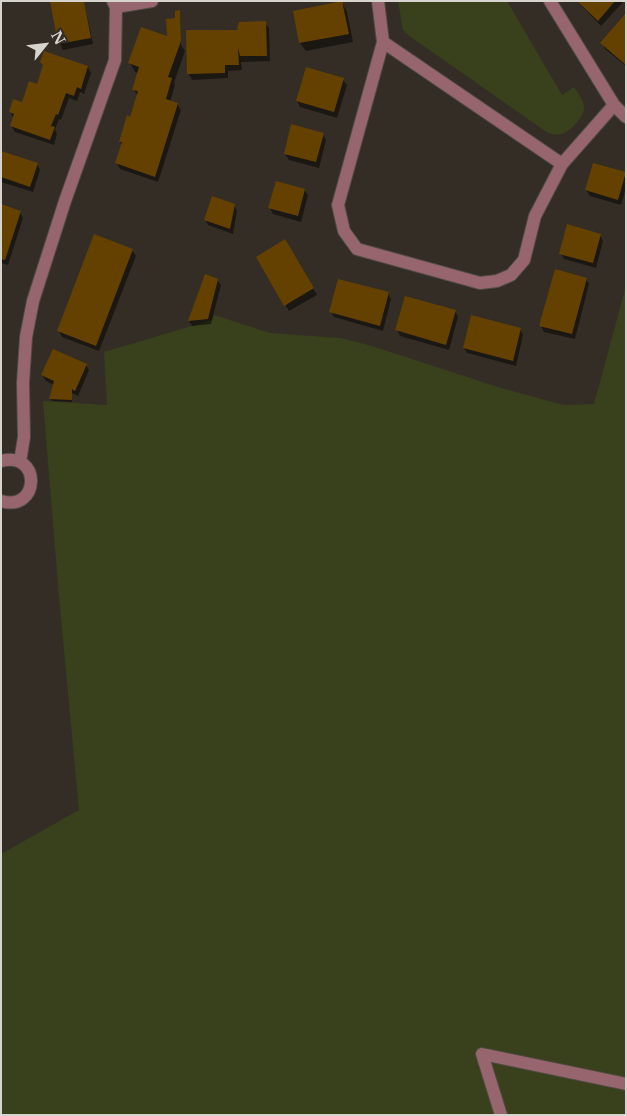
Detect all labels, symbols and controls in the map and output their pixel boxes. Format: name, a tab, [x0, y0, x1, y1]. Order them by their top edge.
north arrow	[20, 20, 70, 70]
text: N	[47, 28, 69, 48]

